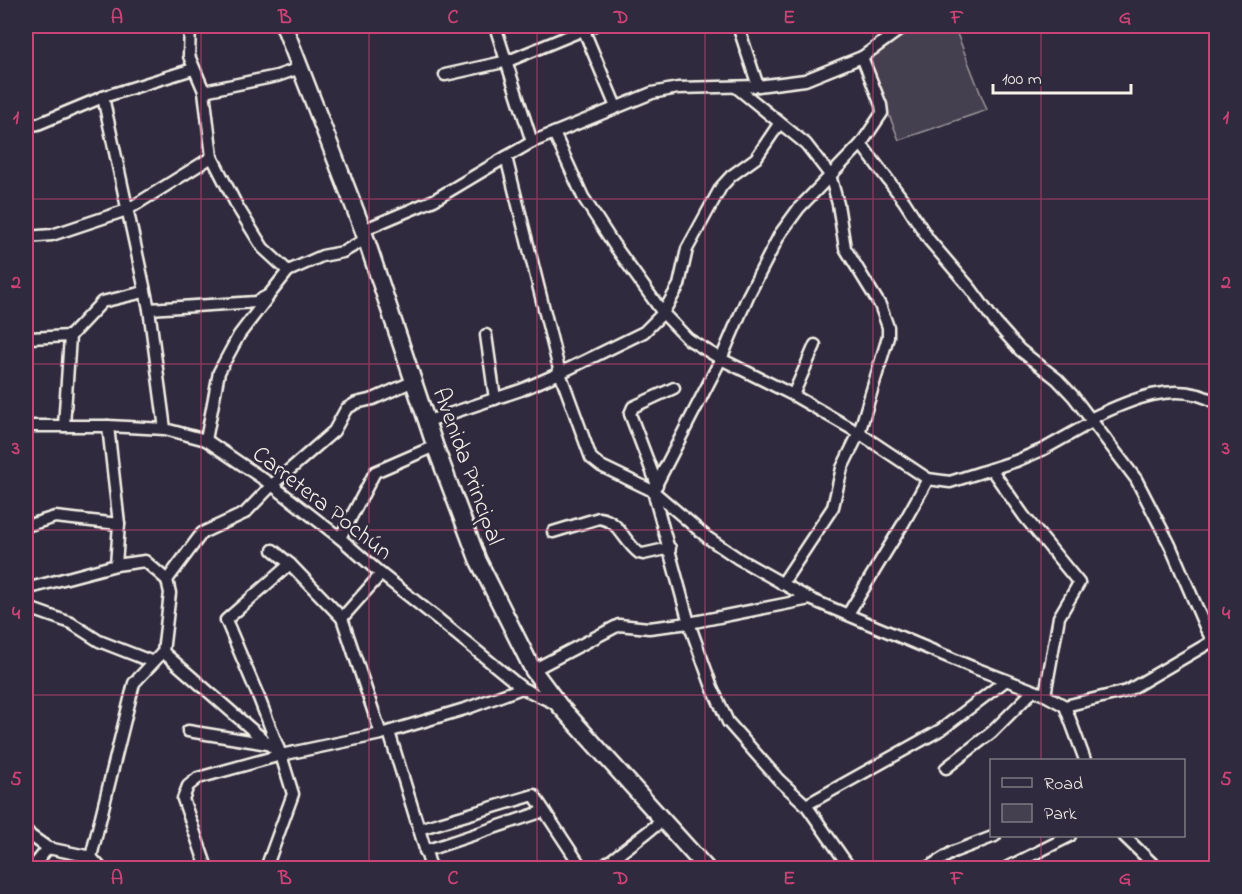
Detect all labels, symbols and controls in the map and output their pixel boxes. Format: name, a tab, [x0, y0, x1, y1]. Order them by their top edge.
text: A	[111, 4, 123, 33]
text: B	[277, 4, 292, 33]
text: C	[448, 4, 459, 33]
text: D	[613, 4, 628, 33]
text: E	[783, 4, 795, 33]
text: F	[950, 4, 964, 33]
text: G	[1119, 4, 1132, 33]
scale bar	[993, 57, 1131, 95]
text: 100 m	[1002, 67, 1042, 93]
text: 1	[13, 104, 20, 133]
text: 1	[1223, 104, 1230, 133]
text: 2	[10, 269, 21, 298]
text: 2	[1220, 269, 1231, 298]
street label: Avenida Principal	[422, 383, 511, 550]
text: 3	[11, 435, 20, 464]
text: 3	[1221, 435, 1230, 464]
street label: Carretera Pochún	[244, 438, 399, 570]
text: 4	[12, 600, 21, 629]
text: 4	[1222, 600, 1231, 629]
legend	[990, 759, 1185, 837]
text: 5	[10, 766, 22, 795]
text: 5	[1220, 766, 1232, 795]
text: Road	[1044, 772, 1083, 798]
text: Park	[1044, 802, 1077, 828]
text: A	[111, 865, 123, 894]
text: B	[277, 865, 292, 894]
text: C	[448, 865, 459, 894]
text: D	[613, 865, 628, 894]
text: E	[783, 865, 795, 894]
text: F	[950, 865, 964, 894]
text: G	[1119, 865, 1132, 894]

